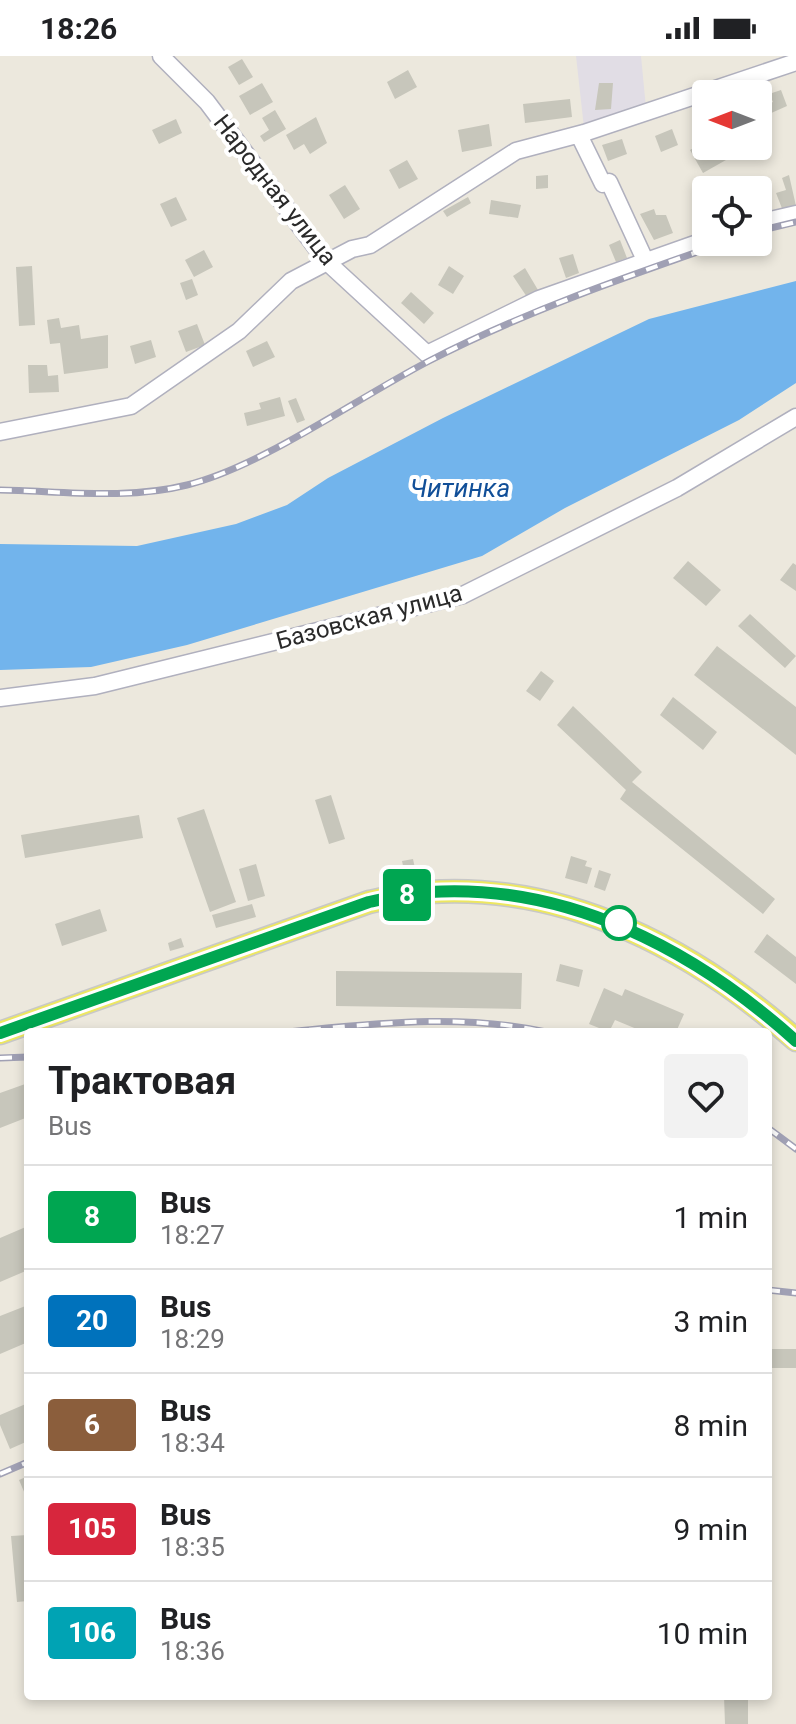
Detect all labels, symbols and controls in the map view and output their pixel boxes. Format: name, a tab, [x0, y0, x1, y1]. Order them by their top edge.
text: 18:26	[40, 11, 117, 46]
north arrow	[692, 80, 772, 160]
map controls	[692, 80, 772, 256]
street label: Народная улица	[208, 109, 342, 271]
button: locate	[692, 176, 772, 256]
water label: Читинка	[410, 473, 510, 503]
street label: Базовская улица	[273, 579, 465, 655]
line badge: 8	[381, 869, 433, 921]
text: 8	[399, 878, 415, 911]
unlabelled marker	[602, 906, 636, 940]
button: heart	[664, 1054, 748, 1138]
text: Трактовая	[48, 1059, 236, 1103]
text: Bus	[48, 1111, 92, 1141]
text: Bus	[160, 1185, 211, 1220]
text: 8	[84, 1200, 100, 1233]
text: 1 min	[674, 1200, 748, 1235]
text: 18:27	[160, 1220, 225, 1250]
text: Bus	[160, 1289, 211, 1324]
text: 20	[76, 1304, 108, 1337]
text: 3 min	[674, 1304, 748, 1339]
text: 18:29	[160, 1324, 225, 1354]
text: Bus	[160, 1393, 211, 1428]
text: 6	[84, 1408, 100, 1441]
text: 8 min	[674, 1408, 748, 1443]
text: 18:34	[160, 1428, 225, 1458]
text: Bus	[160, 1497, 211, 1532]
text: 105	[68, 1512, 116, 1545]
text: 9 min	[674, 1512, 748, 1547]
text: 18:35	[160, 1532, 225, 1562]
text: Bus	[160, 1601, 211, 1636]
text: 106	[68, 1616, 116, 1649]
text: 10 min	[657, 1616, 748, 1651]
text: 18:36	[160, 1636, 225, 1666]

